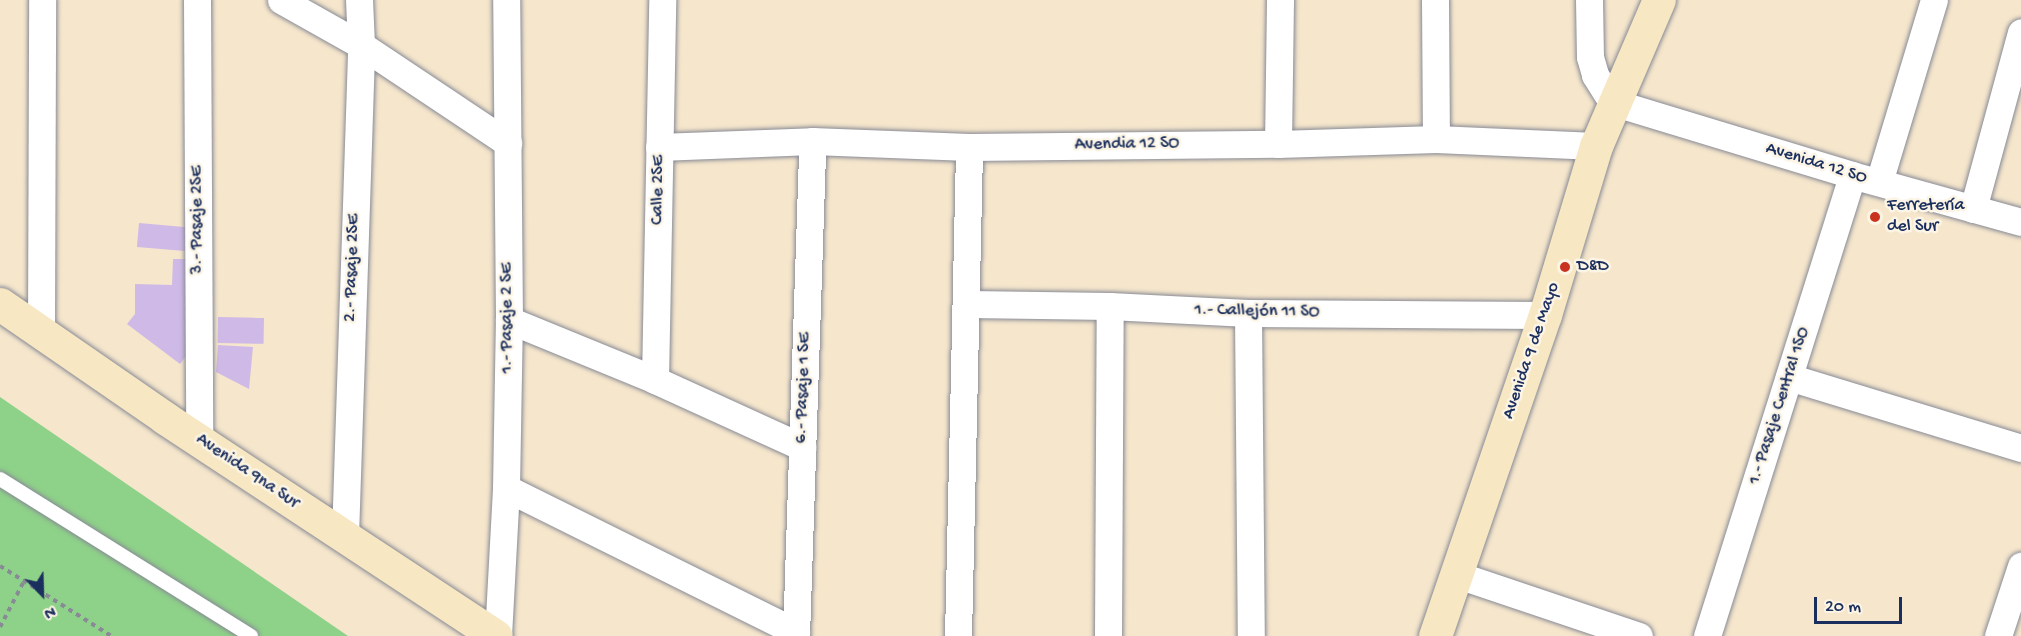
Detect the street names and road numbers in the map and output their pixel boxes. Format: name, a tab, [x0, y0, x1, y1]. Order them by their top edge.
street label: Avendia 12 SO	[1074, 133, 1180, 157]
street label: Avenida 12 SO	[1763, 138, 1869, 190]
street label: Calle 2SE	[648, 155, 670, 225]
street label: 3.- Pasaje 2SE	[187, 166, 209, 274]
street label: 2.- Pasaje 2SE	[340, 214, 366, 322]
street label: 1.- Pasaje 2 SE	[497, 263, 519, 373]
street label: Avenida 9 de Mayo	[1498, 280, 1566, 422]
street label: 1.- Callejón 11 SO	[1194, 300, 1320, 324]
street label: 1.- Pasaje Central 1SO	[1744, 325, 1816, 487]
street label: 6.- Pasaje 1 SE	[791, 332, 817, 444]
street label: Avenida 9na Sur	[191, 429, 303, 515]

